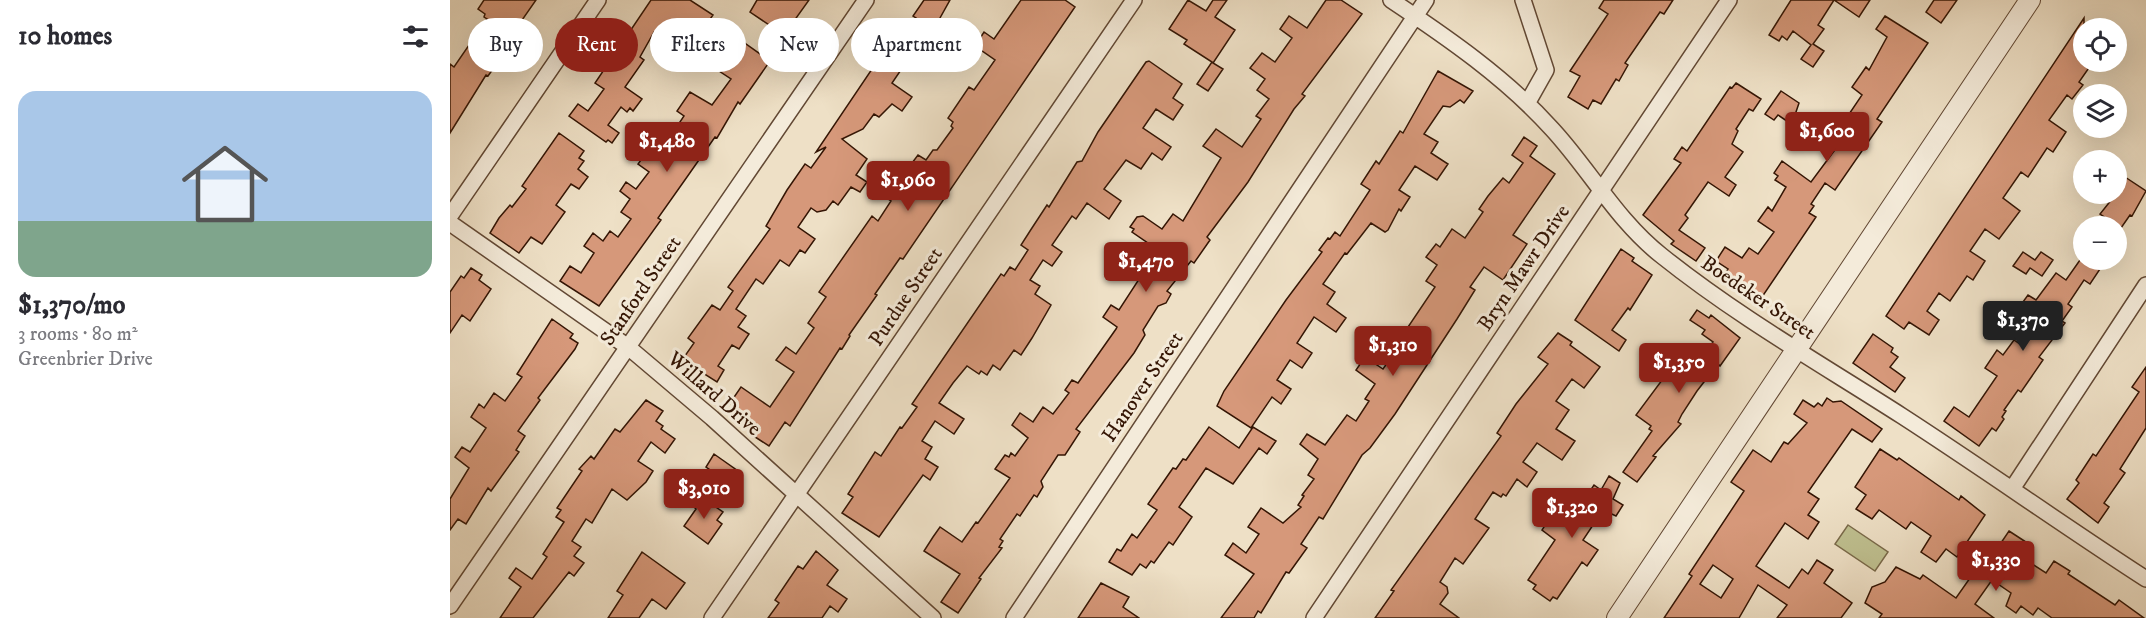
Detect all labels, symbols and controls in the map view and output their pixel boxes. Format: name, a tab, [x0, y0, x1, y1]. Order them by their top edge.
chip: Buy	[468, 18, 543, 72]
chip: Rent	[555, 18, 638, 72]
chip: Filters	[650, 18, 746, 72]
chip: New	[758, 18, 839, 72]
chip: Apartment	[851, 18, 983, 72]
map controls	[2073, 18, 2127, 270]
button: locate	[2073, 18, 2127, 72]
text: 10 homes	[18, 20, 112, 53]
icon: filters	[399, 20, 432, 53]
button: layers	[2073, 84, 2127, 138]
pin: $1,600	[1778, 112, 1876, 163]
text: $1,600	[1799, 119, 1855, 144]
pin: $1,480	[618, 122, 716, 173]
text: $1,480	[639, 129, 695, 154]
icon: home	[171, 130, 279, 238]
button: +	[2073, 150, 2127, 204]
pin: $1,960	[859, 161, 957, 212]
text: $1,960	[881, 168, 935, 193]
street label: Bryn Mawr Drive	[1472, 200, 1576, 336]
button: −	[2073, 216, 2127, 270]
street label: Stanford Street	[595, 231, 687, 351]
street label: Purdue Street	[863, 242, 949, 351]
pin: $1,470	[1097, 242, 1195, 293]
text: $1,470	[1118, 249, 1174, 274]
street label: Boedeker Street	[1696, 250, 1820, 346]
text: $1,370/mo	[18, 289, 125, 322]
pin: $1,370	[1974, 301, 2072, 352]
text: $1,370	[1997, 308, 2049, 333]
text: 3 rooms · 80 m²	[18, 322, 138, 347]
pin: $1,310	[1344, 326, 1442, 377]
street label: Hanover Street	[1097, 327, 1190, 447]
text: $1,310	[1368, 333, 1418, 358]
pin: $1,350	[1630, 343, 1728, 394]
street label: Willard Drive	[661, 346, 766, 442]
text: Greenbrier Drive	[18, 347, 153, 372]
text: $1,350	[1653, 350, 1705, 375]
pin: $3,010	[655, 469, 753, 520]
text: $3,010	[678, 476, 730, 501]
pin: $1,320	[1523, 488, 1621, 539]
text: $1,320	[1546, 495, 1598, 520]
pin: $1,330	[1947, 541, 2045, 592]
text: $1,330	[1971, 548, 2021, 573]

